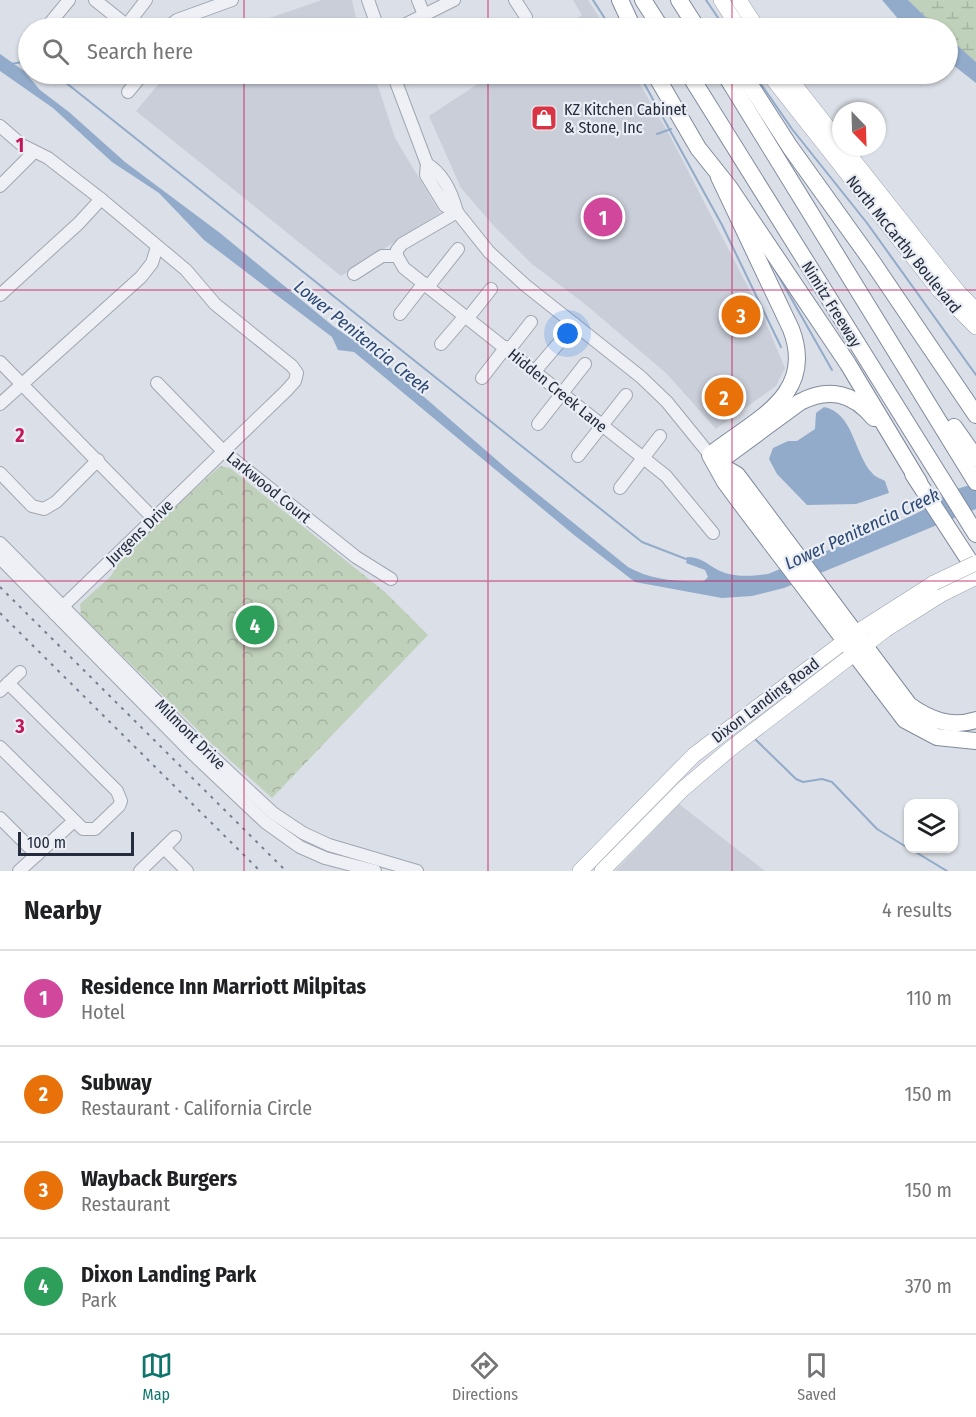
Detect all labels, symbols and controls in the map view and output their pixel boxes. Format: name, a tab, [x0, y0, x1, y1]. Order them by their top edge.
search box	[18, 18, 958, 84]
icon: search	[39, 35, 72, 68]
text: Search here	[87, 38, 193, 65]
place label: KZ Kitchen Cabinet & Stone, Inc	[564, 100, 687, 137]
north arrow	[832, 102, 886, 156]
shop icon: KZ Kitchen Cabinet & Stone, Inc	[529, 103, 559, 133]
text: 1	[16, 133, 24, 157]
street label: North McCarthy Boulevard	[842, 172, 965, 317]
pin: 1	[584, 194, 622, 240]
street label: Nimitz Freeway	[798, 258, 866, 351]
water label: Lower Penitencia Creek	[290, 275, 434, 399]
pin: 3	[722, 292, 760, 338]
your location	[553, 319, 582, 348]
street label: Hidden Creek Lane	[504, 345, 611, 436]
pin: 2	[704, 374, 744, 420]
text: 2	[14, 423, 25, 447]
street label: Larkwood Court	[223, 448, 315, 528]
water label: Lower Penitencia Creek	[781, 483, 943, 575]
street label: Jurgens Drive	[102, 496, 177, 569]
pin: 4	[236, 602, 274, 648]
street label: Dixon Landing Road	[708, 654, 823, 747]
street label: Milmont Drive	[152, 695, 230, 774]
text: 3	[14, 714, 25, 738]
map controls	[904, 799, 958, 853]
button: layers	[904, 799, 958, 853]
scale bar	[18, 829, 134, 856]
text: 100 m	[27, 833, 66, 852]
text: Nearby	[24, 895, 101, 926]
text: 4 results	[882, 898, 952, 922]
text: Residence Inn Marriott Milpitas	[81, 973, 366, 1000]
text: 1	[39, 986, 48, 1010]
text: 110 m	[906, 986, 952, 1010]
text: Hotel	[81, 1000, 125, 1024]
text: Subway	[81, 1069, 152, 1096]
text: 2	[39, 1082, 48, 1106]
text: 150 m	[905, 1082, 952, 1106]
text: Restaurant · California Circle	[81, 1096, 312, 1120]
text: Wayback Burgers	[81, 1165, 237, 1192]
text: 3	[39, 1178, 48, 1202]
text: 150 m	[905, 1178, 952, 1202]
text: Restaurant	[81, 1192, 170, 1216]
text: Dixon Landing Park	[81, 1261, 256, 1288]
text: 4	[38, 1274, 49, 1298]
text: 370 m	[905, 1274, 952, 1298]
text: Park	[81, 1288, 117, 1312]
tab: Map	[140, 1349, 173, 1404]
tab: Directions	[452, 1349, 518, 1404]
tab: Saved	[797, 1349, 836, 1404]

